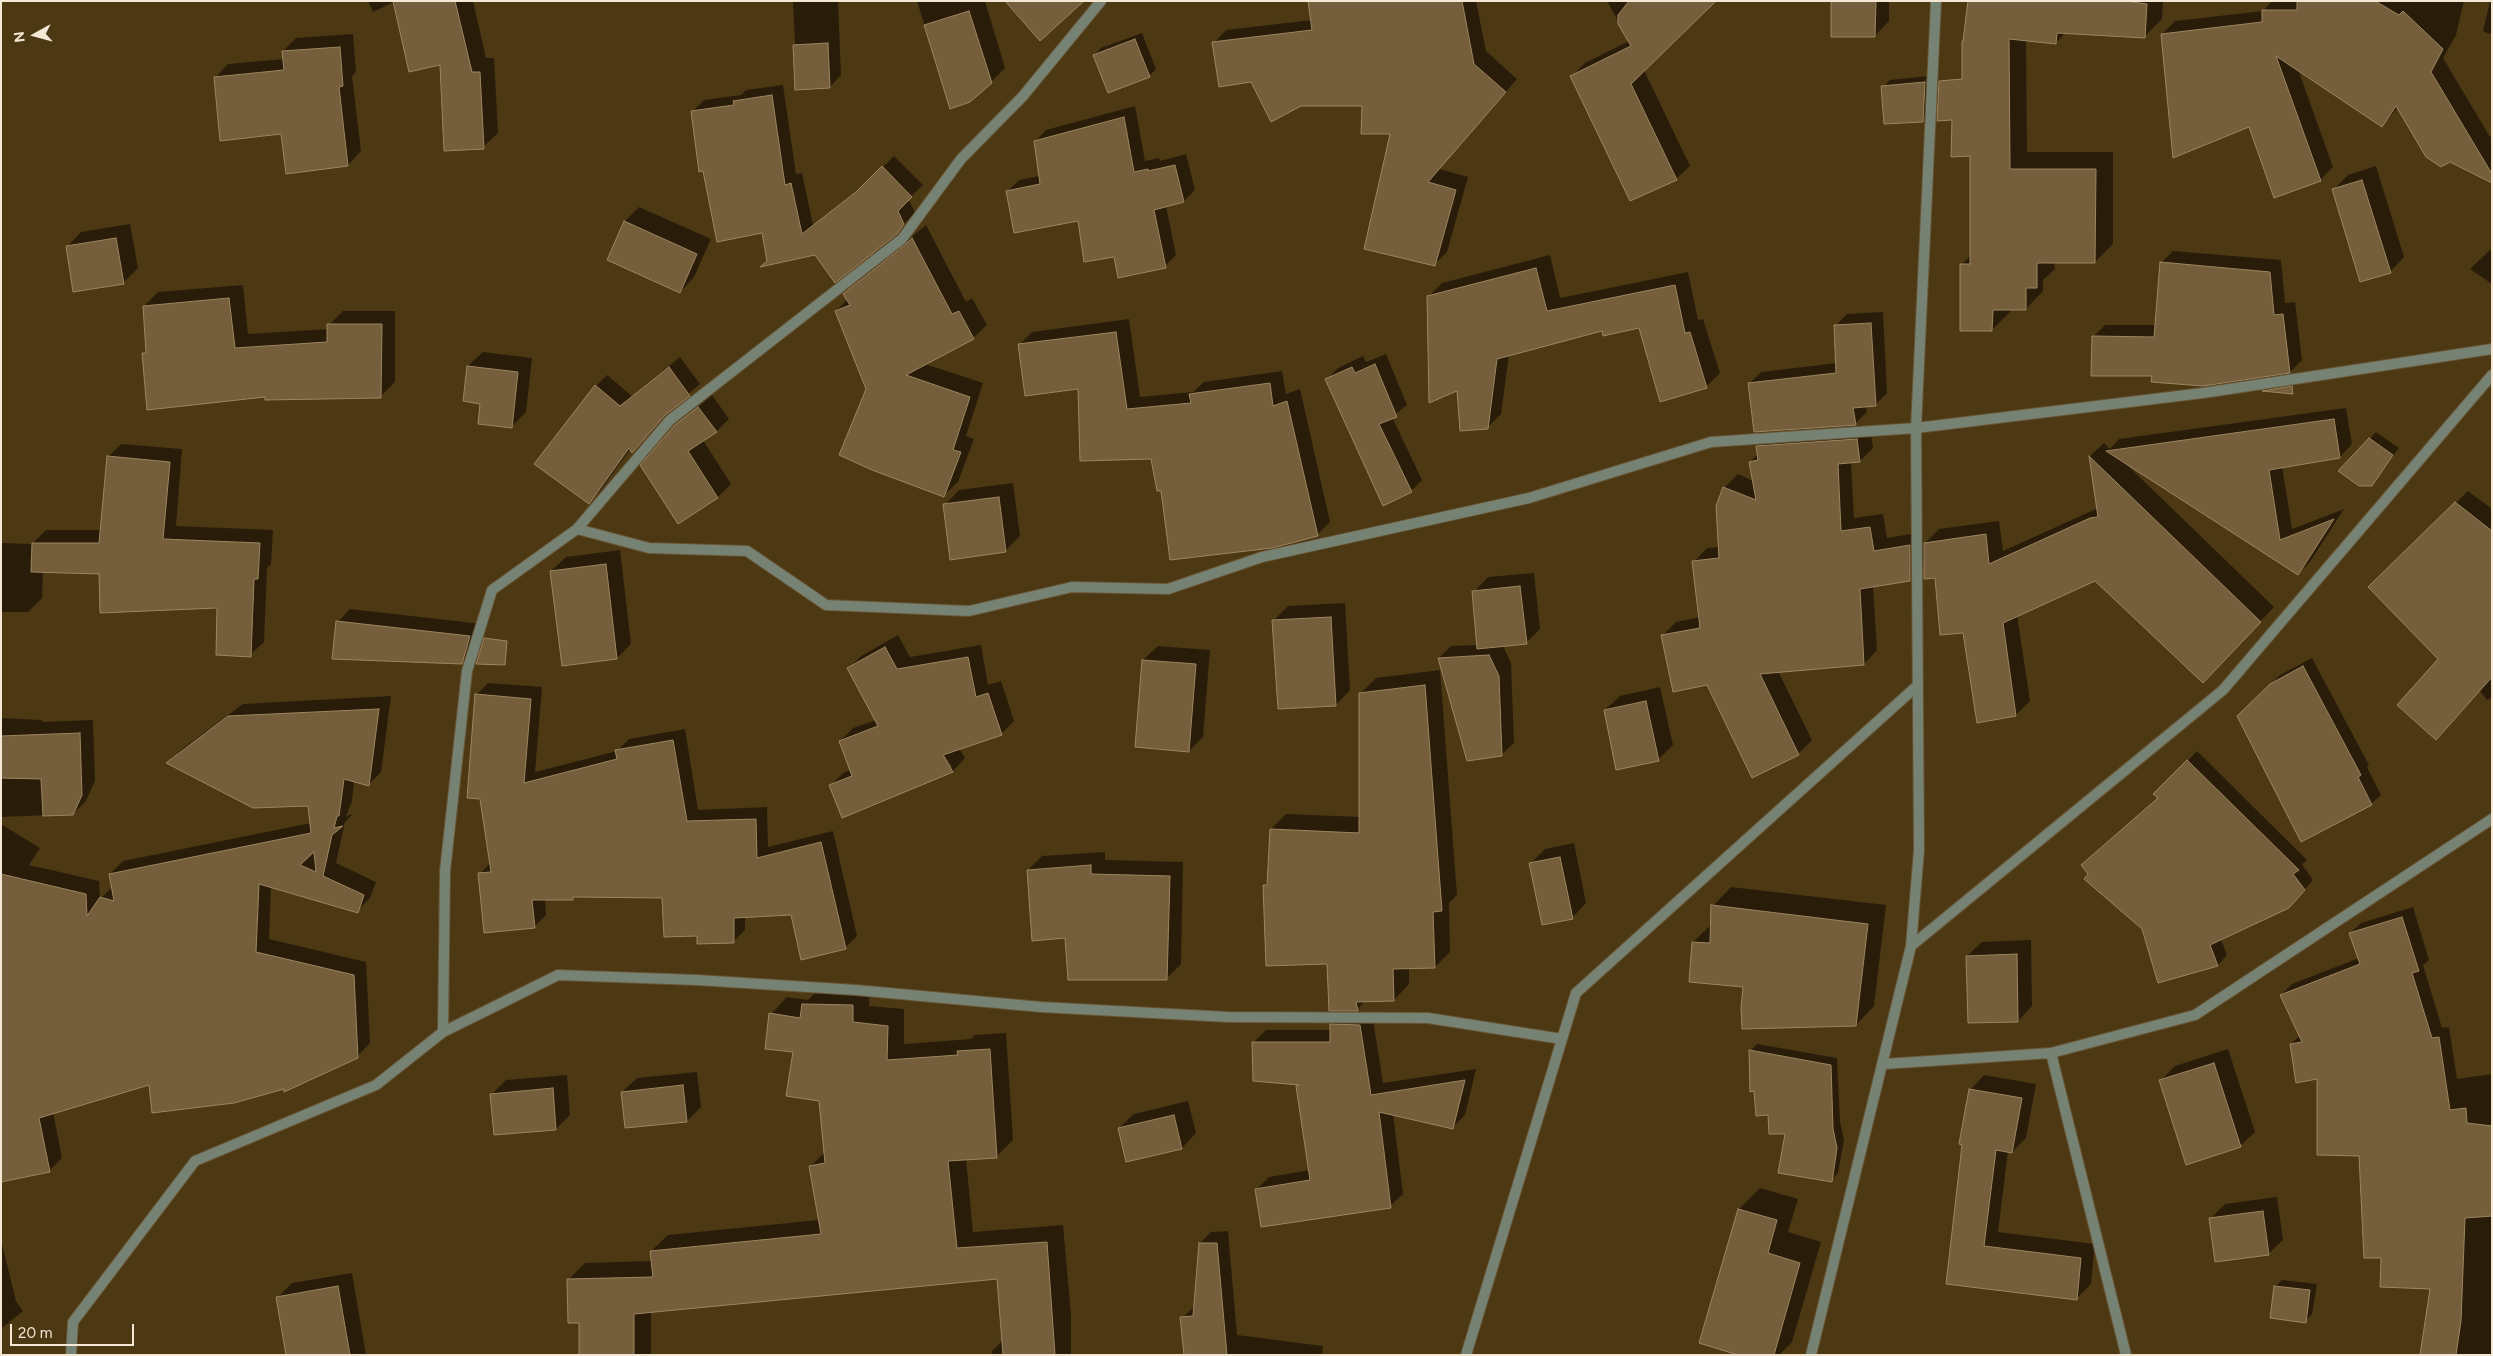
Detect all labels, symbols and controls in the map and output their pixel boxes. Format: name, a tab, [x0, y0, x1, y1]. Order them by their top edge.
north arrow	[10, 10, 60, 60]
text: N	[11, 30, 29, 43]
scale bar	[12, 1314, 136, 1346]
text: 20 m	[18, 1324, 52, 1342]

